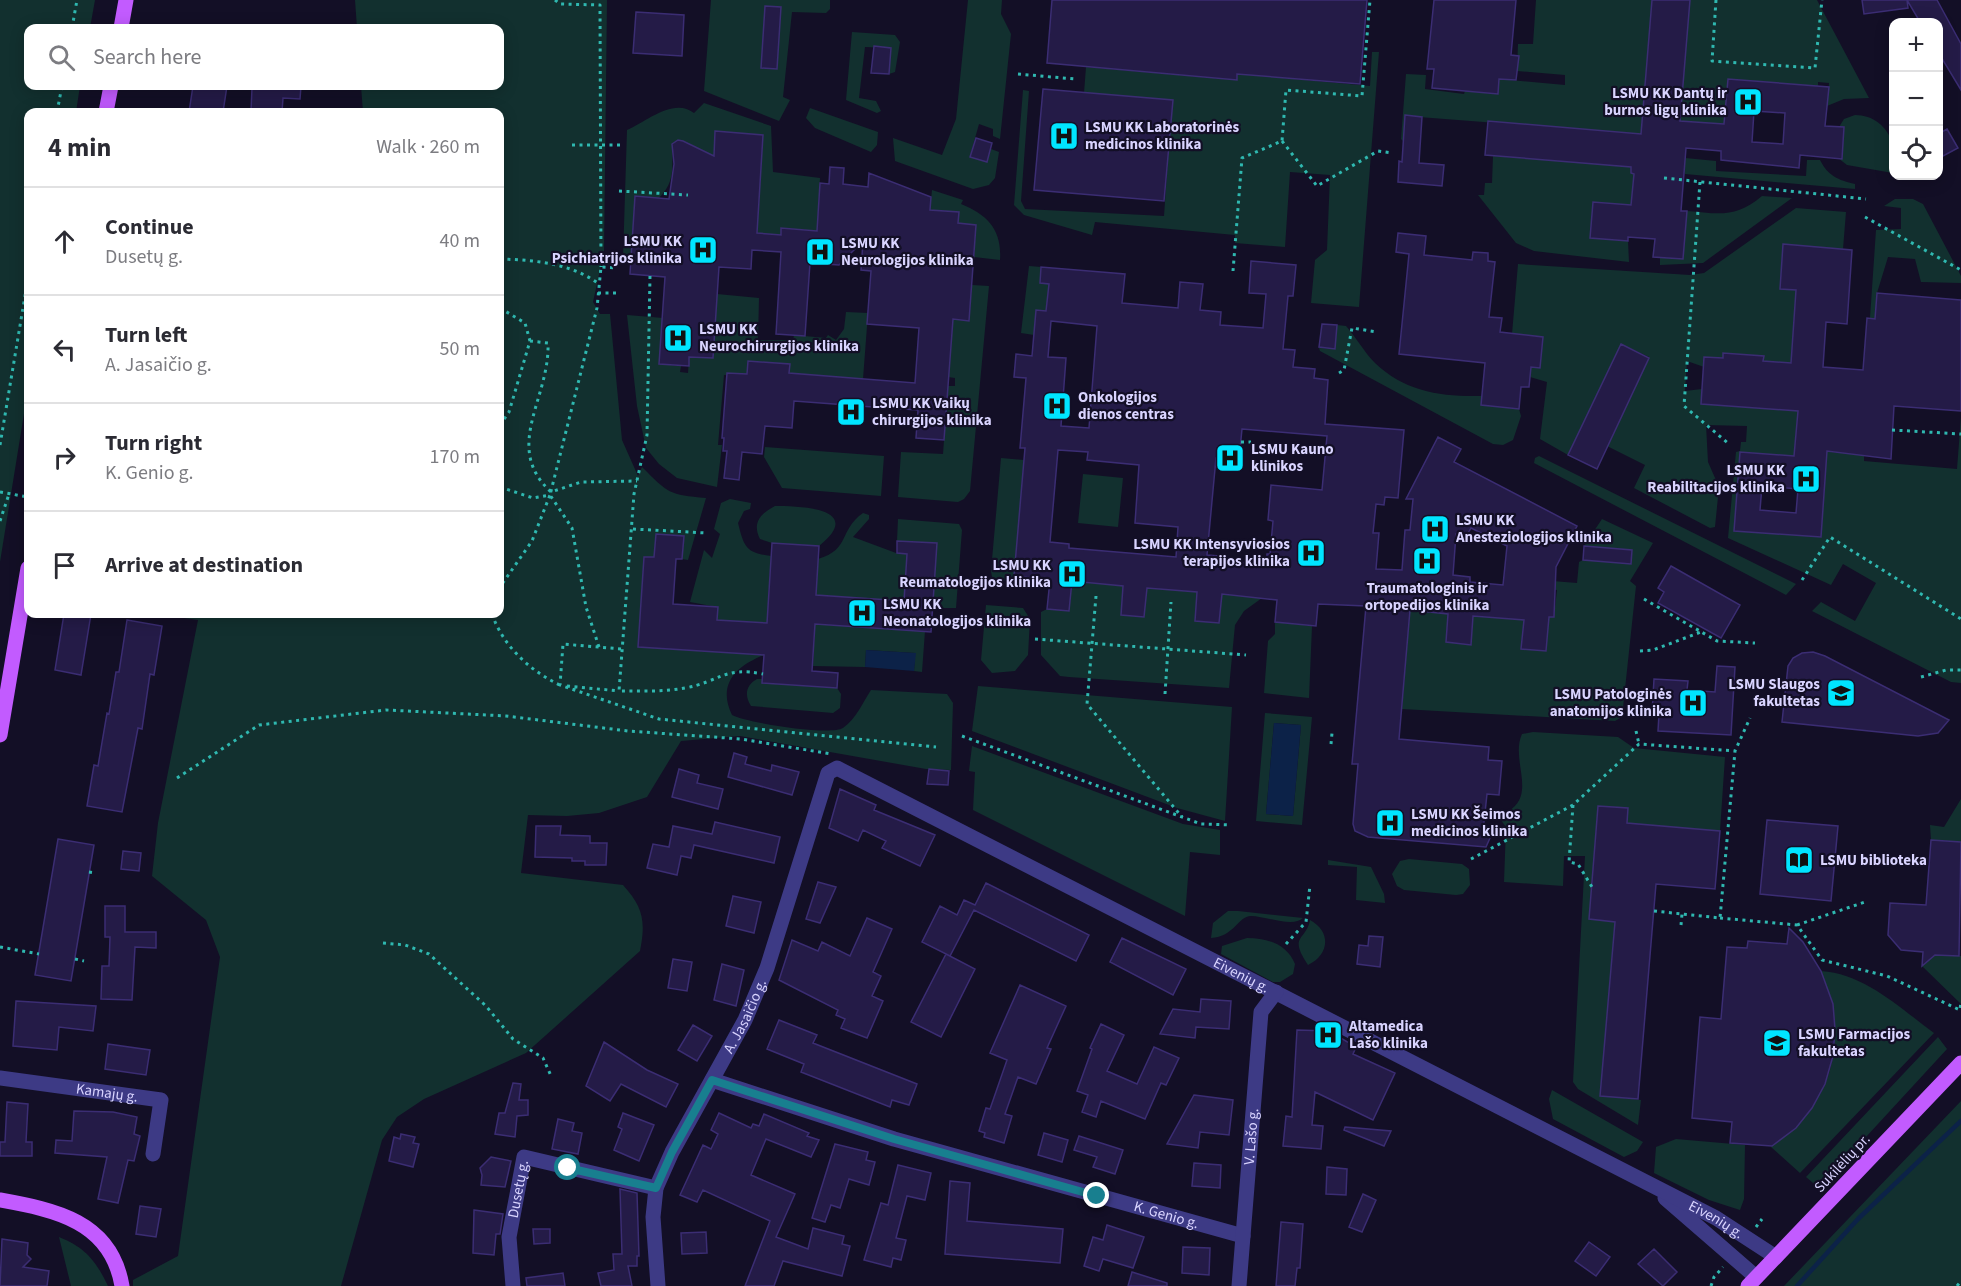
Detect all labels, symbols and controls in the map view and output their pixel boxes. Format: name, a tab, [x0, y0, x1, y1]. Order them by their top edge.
map controls	[1889, 18, 1943, 180]
button: +	[1889, 18, 1943, 72]
search box	[24, 24, 504, 90]
icon: search	[45, 41, 78, 74]
text: Search here	[93, 41, 201, 73]
button: −	[1889, 72, 1943, 126]
place label: LSMU KK Dantų ir burnos ligų klinika	[1604, 83, 1727, 121]
hospital icon: LSMU KK Dantų ir burnos ligų klinika	[1732, 86, 1764, 118]
place label: LSMU KK Laboratorinės medicinos klinika	[1085, 117, 1240, 155]
hospital icon: LSMU KK Laboratorinės medicinos klinika	[1048, 120, 1080, 152]
button: locate	[1889, 126, 1943, 180]
text: 4 min	[48, 129, 111, 166]
text: Walk · 260 m	[376, 133, 480, 161]
text: Continue	[105, 211, 194, 243]
icon: ahead	[48, 225, 81, 258]
text: 40 m	[440, 227, 480, 255]
place label: LSMU KK Psichiatrijos klinika	[552, 231, 683, 269]
place label: LSMU KK Neurologijos klinika	[841, 233, 974, 271]
hospital icon: LSMU KK Psichiatrijos klinika	[687, 234, 719, 266]
hospital icon: LSMU KK Neurologijos klinika	[804, 236, 836, 268]
text: Dusetų g.	[105, 243, 183, 271]
text: Turn left	[105, 319, 187, 351]
place label: LSMU KK Neurochirurgijos klinika	[699, 319, 859, 357]
hospital icon: LSMU KK Neurochirurgijos klinika	[662, 322, 694, 354]
icon: left	[48, 333, 81, 366]
text: 50 m	[440, 335, 480, 363]
text: A. Jasaičio g.	[105, 351, 212, 379]
place label: Onkologijos dienos centras	[1078, 387, 1174, 425]
hospital icon: Onkologijos dienos centras	[1041, 390, 1073, 422]
place label: LSMU KK Vaikų chirurgijos klinika	[872, 393, 992, 431]
hospital icon: LSMU KK Vaikų chirurgijos klinika	[835, 396, 867, 428]
text: Turn right	[105, 427, 202, 459]
place label: LSMU Kauno klinikos	[1251, 439, 1334, 477]
icon: right	[48, 441, 81, 474]
hospital icon: LSMU Kauno klinikos	[1214, 442, 1246, 474]
text: 170 m	[430, 443, 480, 471]
text: K. Genio g.	[105, 459, 194, 487]
place label: LSMU KK Reabilitacijos klinika	[1647, 460, 1786, 498]
hospital icon: LSMU KK Reabilitacijos klinika	[1790, 463, 1822, 495]
place label: LSMU KK Anesteziologijos klinika	[1455, 510, 1612, 548]
hospital icon: LSMU KK Anesteziologijos klinika	[1419, 513, 1451, 545]
place label: LSMU KK Intensyviosios terapijos klinika	[1133, 534, 1290, 572]
hospital icon: LSMU KK Intensyviosios terapijos klinika	[1295, 537, 1327, 569]
hospital icon: Traumatologinis ir ortopedijos klinika	[1411, 545, 1443, 577]
icon: arrive	[48, 549, 81, 582]
text: Arrive at destination	[105, 549, 303, 581]
place label: LSMU KK Reumatologijos klinika	[899, 555, 1052, 593]
hospital icon: LSMU KK Reumatologijos klinika	[1056, 558, 1088, 590]
place label: Traumatologinis ir ortopedijos klinika	[1365, 578, 1489, 616]
place label: LSMU KK Neonatologijos klinika	[883, 594, 1031, 632]
hospital icon: LSMU KK Neonatologijos klinika	[846, 597, 878, 629]
place label: LSMU Slaugos fakultetas	[1728, 674, 1820, 712]
school or university icon: LSMU Slaugos fakultetas	[1825, 677, 1857, 709]
place label: LSMU Patologinės anatomijos klinika	[1550, 684, 1672, 722]
hospital icon: LSMU Patologinės anatomijos klinika	[1677, 687, 1709, 719]
place label: LSMU KK Šeimos medicinos klinika	[1411, 804, 1527, 842]
hospital icon: LSMU KK Šeimos medicinos klinika	[1374, 807, 1406, 839]
library icon: LSMU biblioteka	[1783, 844, 1815, 876]
place label: LSMU biblioteka	[1820, 850, 1927, 871]
street label: Eivenių g.	[1210, 952, 1273, 999]
street label: A. Jasaičio g.	[718, 976, 772, 1057]
place label: Altamedica Lašo klinika	[1348, 1016, 1428, 1054]
hospital icon: Altamedica Lašo klinika	[1312, 1019, 1344, 1051]
place label: LSMU Farmacijos fakultetas	[1798, 1024, 1911, 1062]
school or university icon: LSMU Farmacijos fakultetas	[1761, 1027, 1793, 1059]
street label: Kamajų g.	[75, 1078, 139, 1108]
street label: V. Lašo g.	[1239, 1107, 1264, 1166]
street label: Sukilėlių pr.	[1810, 1129, 1875, 1197]
route start	[554, 1154, 580, 1180]
street label: Dusetų g.	[503, 1158, 534, 1220]
route end	[1083, 1182, 1109, 1208]
street label: K. Genio g.	[1131, 1196, 1201, 1234]
street label: Eivenių g.	[1685, 1196, 1748, 1244]

